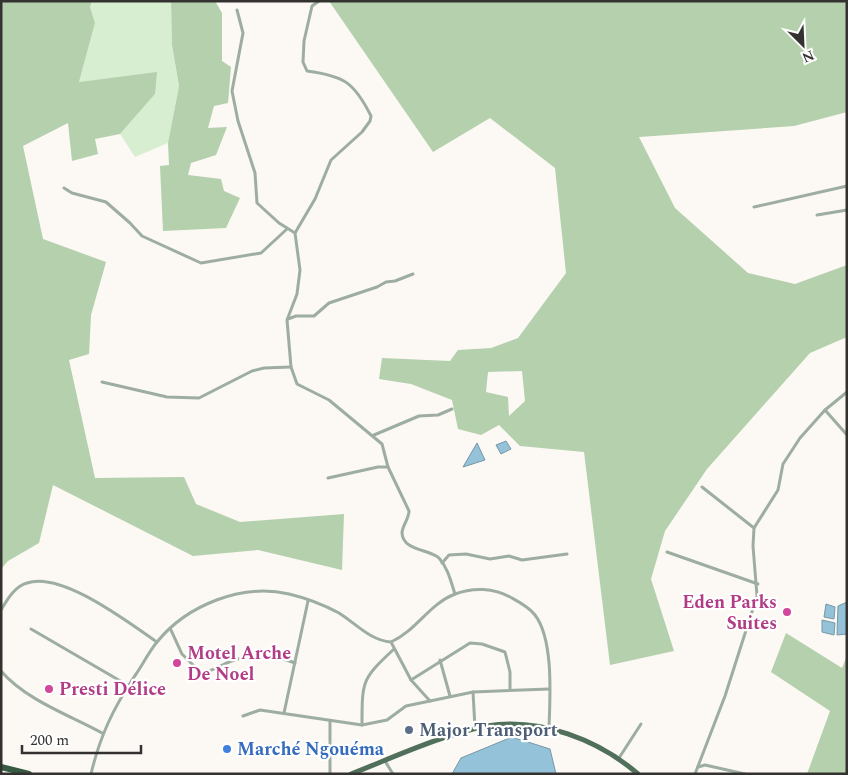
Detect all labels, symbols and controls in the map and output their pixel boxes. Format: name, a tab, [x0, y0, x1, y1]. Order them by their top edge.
north arrow	[778, 20, 828, 70]
text: N	[799, 45, 818, 68]
place label: Eden Parks Suites	[682, 589, 777, 637]
marker: Eden Parks Suites	[781, 606, 793, 618]
place label: Motel Arche De Noel	[187, 640, 291, 688]
marker: Motel Arche De Noel	[171, 657, 183, 669]
place label: Presti Délice	[59, 676, 166, 703]
marker: Presti Délice	[43, 683, 55, 695]
place label: Major Transport	[419, 717, 558, 744]
scale bar	[22, 722, 141, 754]
marker: Major Transport	[403, 724, 415, 736]
text: 200 m	[30, 729, 69, 752]
place label: Marché Ngouéma	[237, 736, 385, 763]
marker: Marché Ngouéma	[221, 743, 233, 755]

